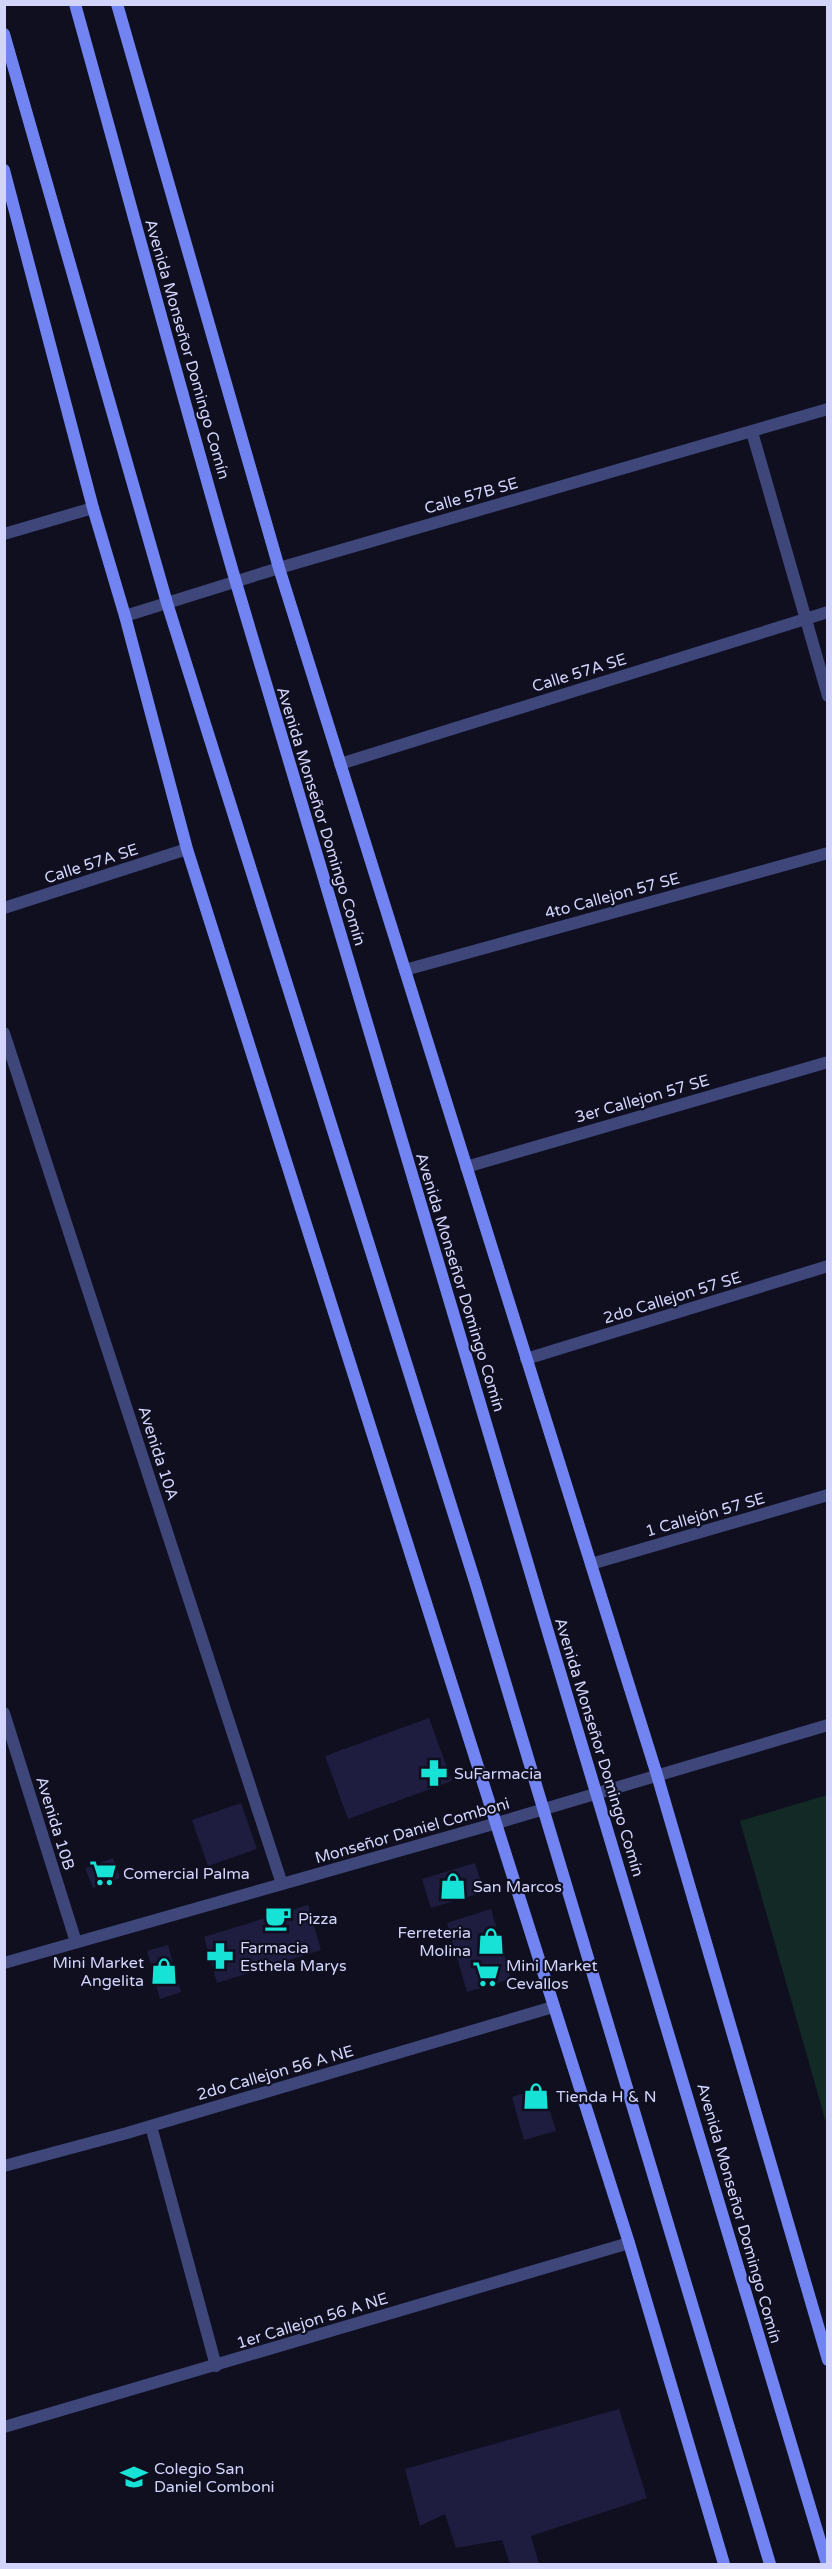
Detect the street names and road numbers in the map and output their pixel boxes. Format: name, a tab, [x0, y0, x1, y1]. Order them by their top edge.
street label: Avenida Monseñor Domingo Comín	[140, 217, 234, 482]
street label: Calle 57B SE	[422, 473, 521, 519]
street label: Calle 57A SE	[530, 649, 629, 697]
street label: Avenida Monseñor Domingo Comín	[272, 684, 370, 948]
street label: Calle 57A SE	[42, 839, 141, 889]
street label: 4to Callejon 57 SE	[542, 868, 682, 924]
street label: 3er Callejon 57 SE	[573, 1070, 712, 1128]
street label: Avenida Monseñor Domingo Comín	[411, 1150, 509, 1414]
street label: 2do Callejon 57 SE	[601, 1267, 744, 1328]
street label: Avenida 10A	[133, 1404, 183, 1503]
street label: 1 Callejón 57 SE	[643, 1488, 767, 1542]
street label: Avenida Monseñor Domingo Comín	[550, 1615, 648, 1879]
street label: Avenida 10B	[31, 1774, 79, 1873]
street label: Monseñor Daniel Comboni	[313, 1794, 512, 1868]
street label: 2do Callejon 56 A NE	[195, 2041, 356, 2105]
street label: Avenida Monseñor Domingo Comín	[692, 2081, 786, 2346]
street label: 1er Callejon 56 A NE	[234, 2288, 391, 2354]

